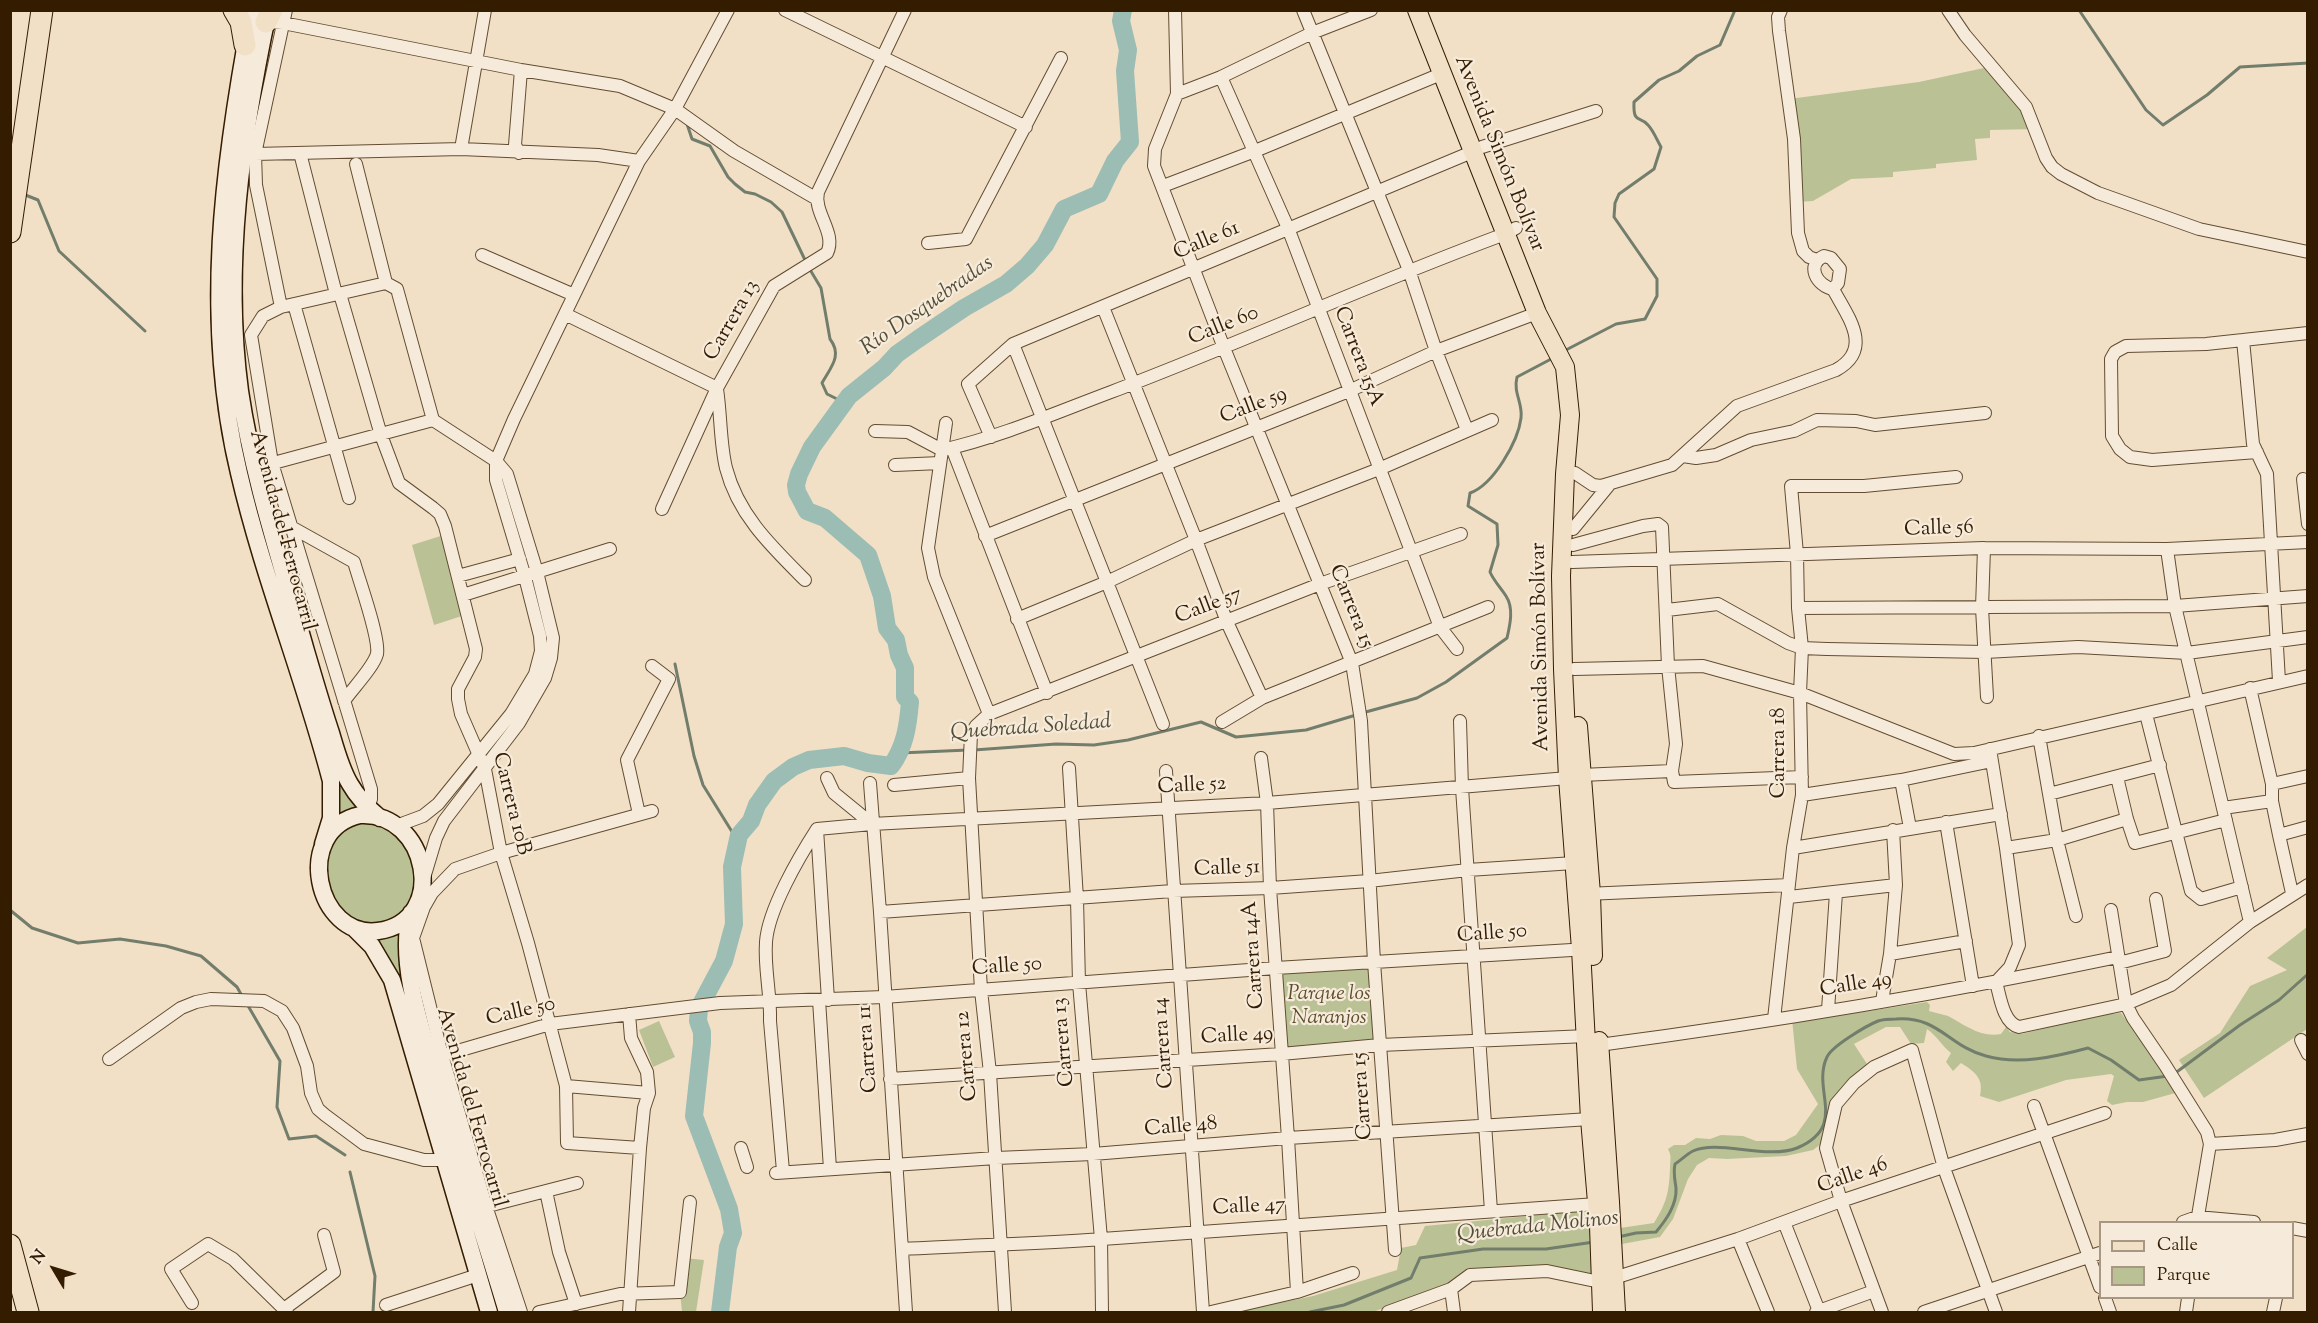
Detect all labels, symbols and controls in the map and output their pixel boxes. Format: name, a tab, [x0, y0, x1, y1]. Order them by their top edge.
street label: Avenida Simón Bolívar	[1447, 52, 1549, 256]
street label: Calle 61	[1170, 217, 1244, 267]
water label: Río Dosquebradas	[857, 252, 999, 362]
street label: Carrera 13	[700, 276, 766, 366]
street label: Calle 60	[1185, 302, 1263, 352]
street label: Carrera 15A	[1326, 303, 1388, 411]
street label: Calle 59	[1217, 383, 1291, 431]
street label: Avenida del Ferrocarril	[242, 428, 320, 634]
street label: Calle 56	[1904, 516, 1974, 544]
street label: Avenida Simón Bolívar	[1528, 542, 1556, 752]
street label: Carrera 15	[1322, 562, 1378, 652]
street label: Calle 57	[1172, 583, 1246, 631]
street label: Carrera 18	[1767, 707, 1793, 799]
water label: Quebrada Soledad	[950, 710, 1112, 748]
street label: Carrera 10B	[485, 750, 535, 858]
street label: Calle 52	[1157, 773, 1227, 801]
street label: Calle 51	[1193, 856, 1261, 884]
street label: Carrera 14A	[1239, 900, 1271, 1010]
street label: Calle 50	[1456, 920, 1528, 950]
street label: Calle 50	[971, 953, 1043, 983]
street label: Calle 49	[1818, 968, 1894, 1004]
park label: Parque los Naranjos	[1287, 982, 1371, 1032]
street label: Calle 50	[484, 993, 558, 1033]
street label: Carrera 13	[1049, 996, 1081, 1088]
street label: Carrera 14	[1149, 997, 1181, 1089]
street label: Carrera 11	[853, 1004, 885, 1094]
street label: Avenida del Ferrocarril	[429, 1005, 511, 1211]
street label: Carrera 12	[952, 1010, 984, 1102]
street label: Calle 49	[1200, 1023, 1274, 1051]
street label: Carrera 15	[1348, 1051, 1380, 1141]
street label: Calle 48	[1143, 1112, 1219, 1144]
street label: Calle 46	[1814, 1153, 1892, 1201]
street label: Calle 47	[1212, 1194, 1286, 1222]
water label: Quebrada Molinos	[1456, 1206, 1620, 1250]
legend	[2099, 1221, 2294, 1299]
text: Calle	[2157, 1233, 2198, 1259]
north arrow	[24, 1239, 84, 1299]
text: N	[26, 1245, 52, 1270]
text: Parque	[2157, 1263, 2210, 1289]

